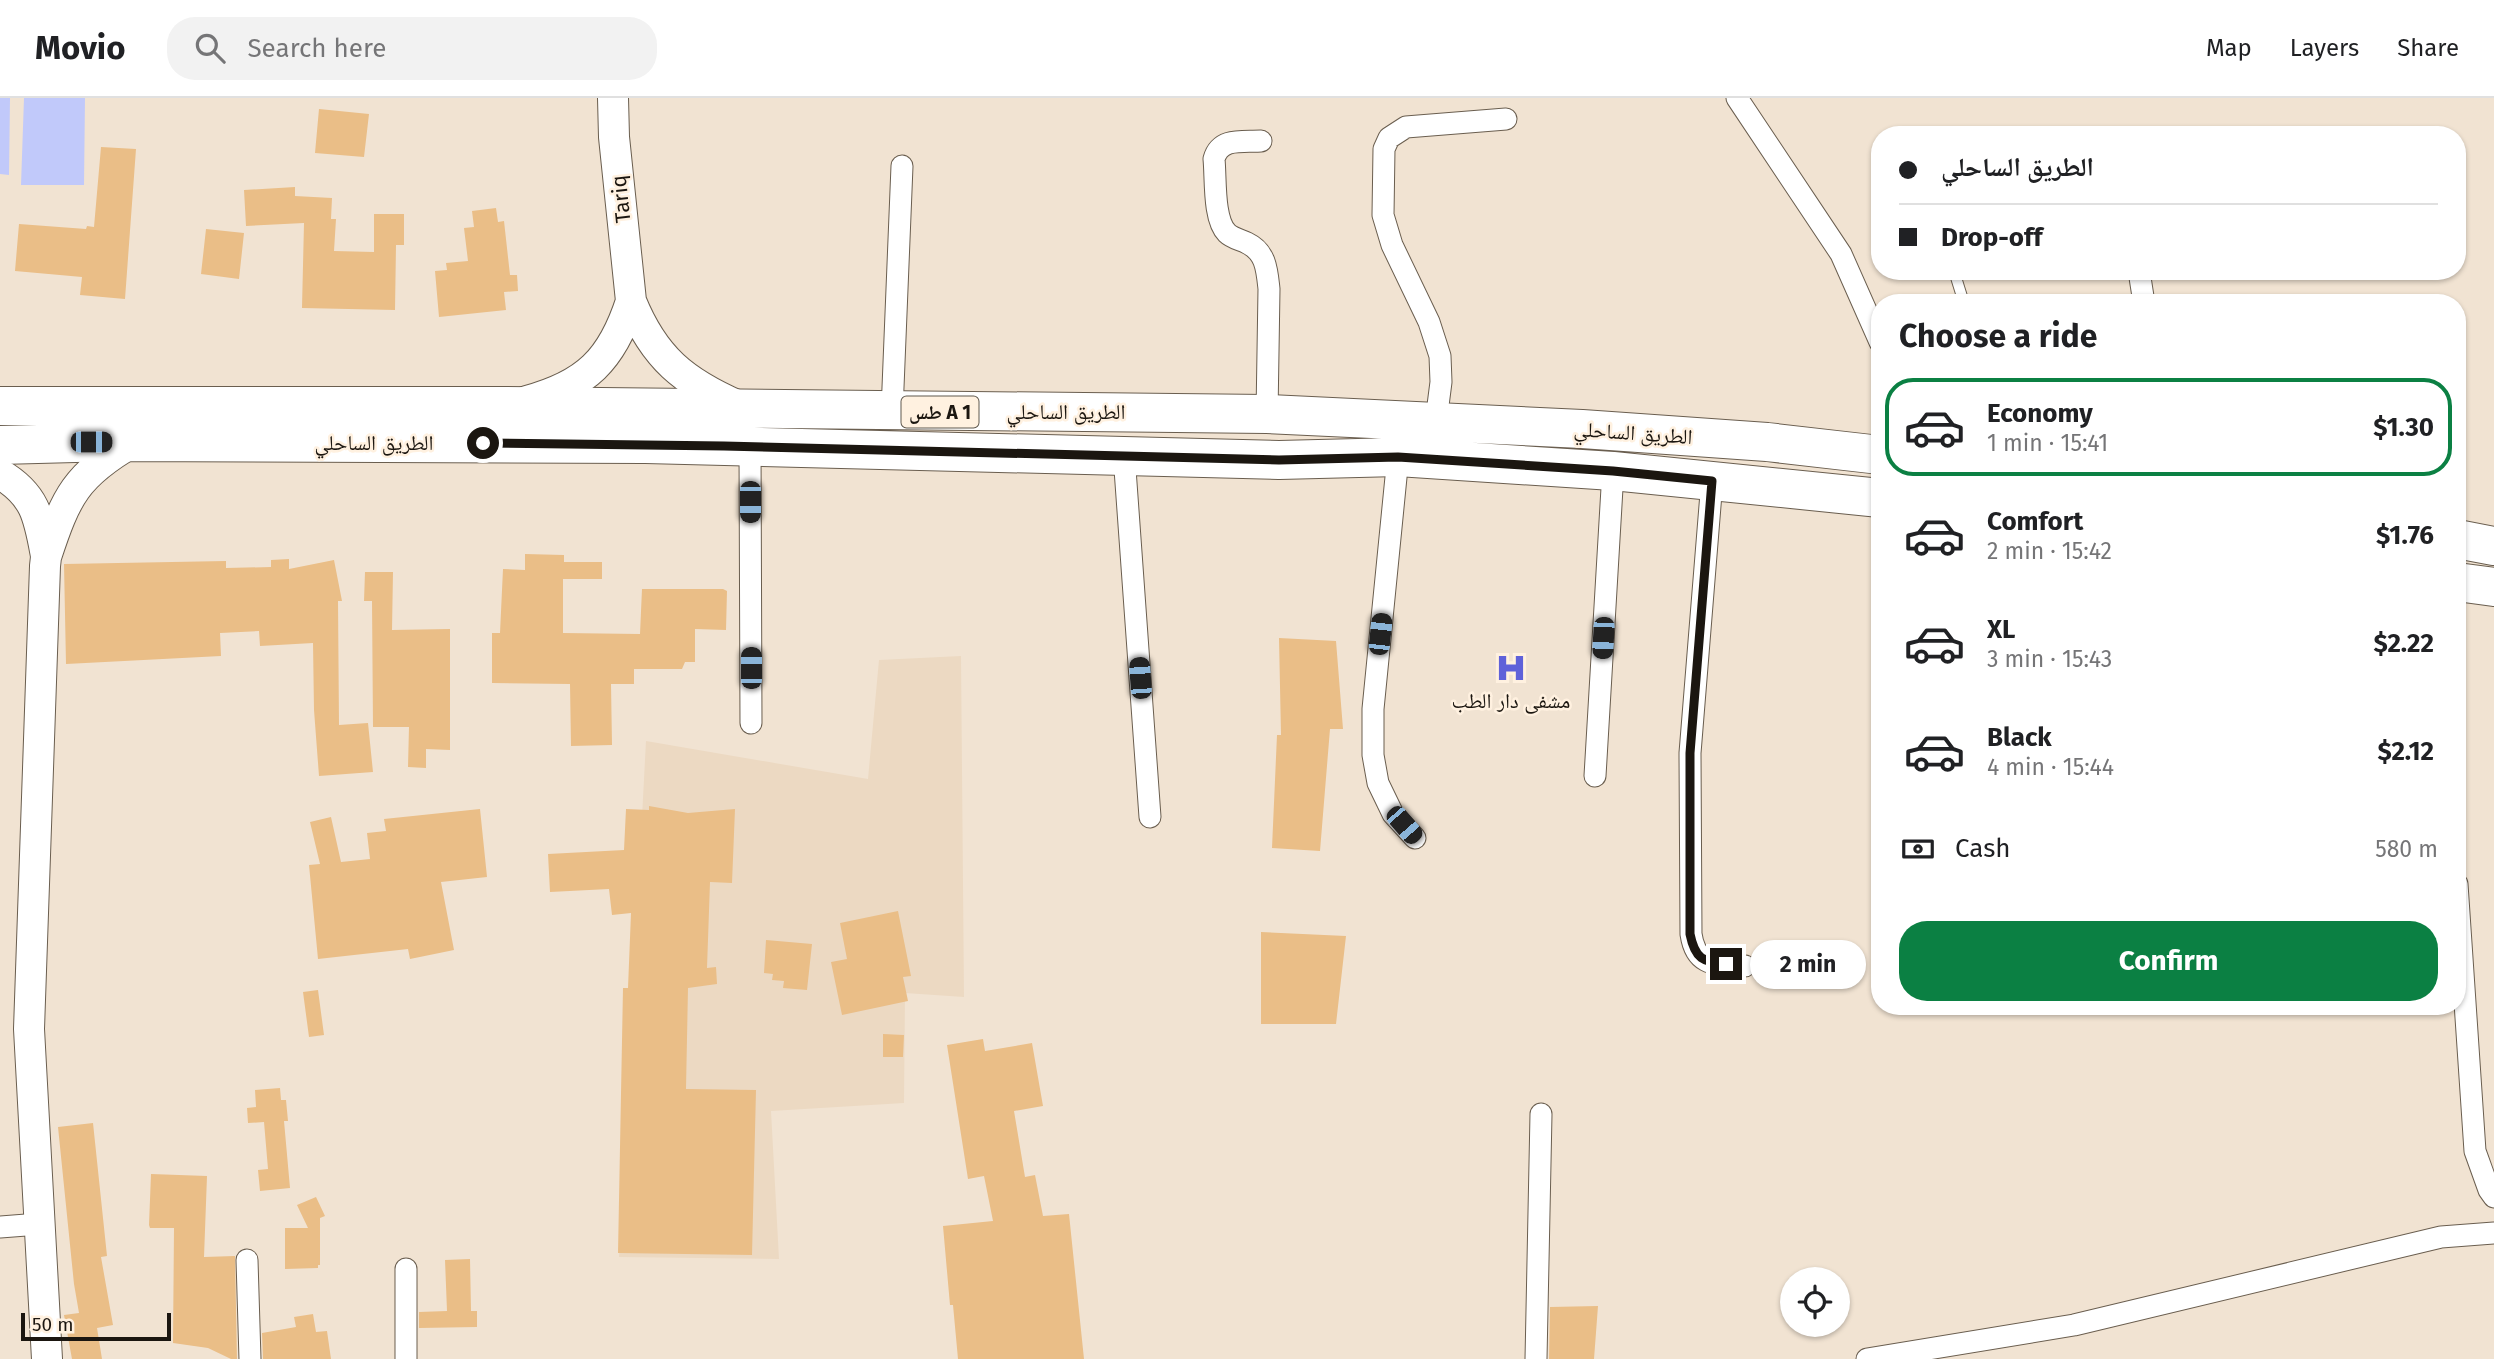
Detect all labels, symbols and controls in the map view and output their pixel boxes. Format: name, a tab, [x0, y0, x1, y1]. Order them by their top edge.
search box	[167, 17, 657, 80]
text: Movio	[35, 28, 125, 68]
icon: search	[191, 29, 229, 67]
text: Search here	[247, 33, 386, 64]
text: Map	[2206, 34, 2252, 62]
text: Layers	[2290, 34, 2359, 62]
text: Share	[2397, 34, 2459, 62]
text: الطريق الساحلي	[1941, 152, 2094, 183]
street label: Tariq	[606, 174, 636, 224]
text: Drop-off	[1941, 222, 2043, 253]
text: Choose a ride	[1899, 317, 2097, 355]
road number: طس A 1	[902, 396, 978, 428]
icon: car	[1903, 396, 1966, 459]
text: Economy	[1987, 398, 2093, 429]
street label: الطريق الساحلي	[1006, 399, 1126, 428]
text: $1.30	[2373, 412, 2434, 443]
street label: الطريق الساحلي	[1572, 416, 1693, 453]
route start	[467, 427, 499, 459]
text: 1 min · 15:41	[1987, 429, 2108, 457]
street label: الطريق الساحلي	[314, 430, 434, 459]
car	[71, 432, 113, 453]
car	[740, 481, 761, 523]
icon: car	[1903, 504, 1966, 567]
text: Comfort	[1987, 506, 2083, 537]
text: $1.76	[2376, 520, 2434, 551]
text: 2 min · 15:42	[1987, 537, 2112, 565]
car	[1368, 612, 1393, 656]
icon: car	[1903, 612, 1966, 675]
text: XL	[1987, 614, 2015, 645]
car	[1592, 616, 1615, 660]
text: $2.22	[2373, 628, 2434, 659]
text: 3 min · 15:43	[1987, 645, 2112, 673]
car	[741, 647, 762, 689]
hospital icon: مشفى دار الطب	[1494, 651, 1528, 685]
car	[1129, 656, 1152, 700]
place label: مشفى دار الطب	[1452, 688, 1570, 714]
icon: car	[1903, 720, 1966, 783]
text: Black	[1987, 722, 2052, 753]
text: $2.12	[2377, 736, 2434, 767]
text: 4 min · 15:44	[1987, 753, 2114, 781]
car	[1383, 802, 1426, 848]
icon: cash	[1899, 830, 1937, 868]
text: Cash	[1955, 833, 2011, 864]
text: 580 m	[2375, 835, 2438, 863]
button: Confirm	[1899, 921, 2438, 1001]
callout: 2 min	[1750, 940, 1866, 988]
route end	[1710, 948, 1742, 980]
text: 2 min	[1780, 950, 1836, 978]
map controls	[1780, 1267, 1850, 1337]
button: locate	[1780, 1267, 1850, 1337]
scale bar	[21, 1310, 172, 1342]
text: 50 m	[32, 1313, 73, 1336]

